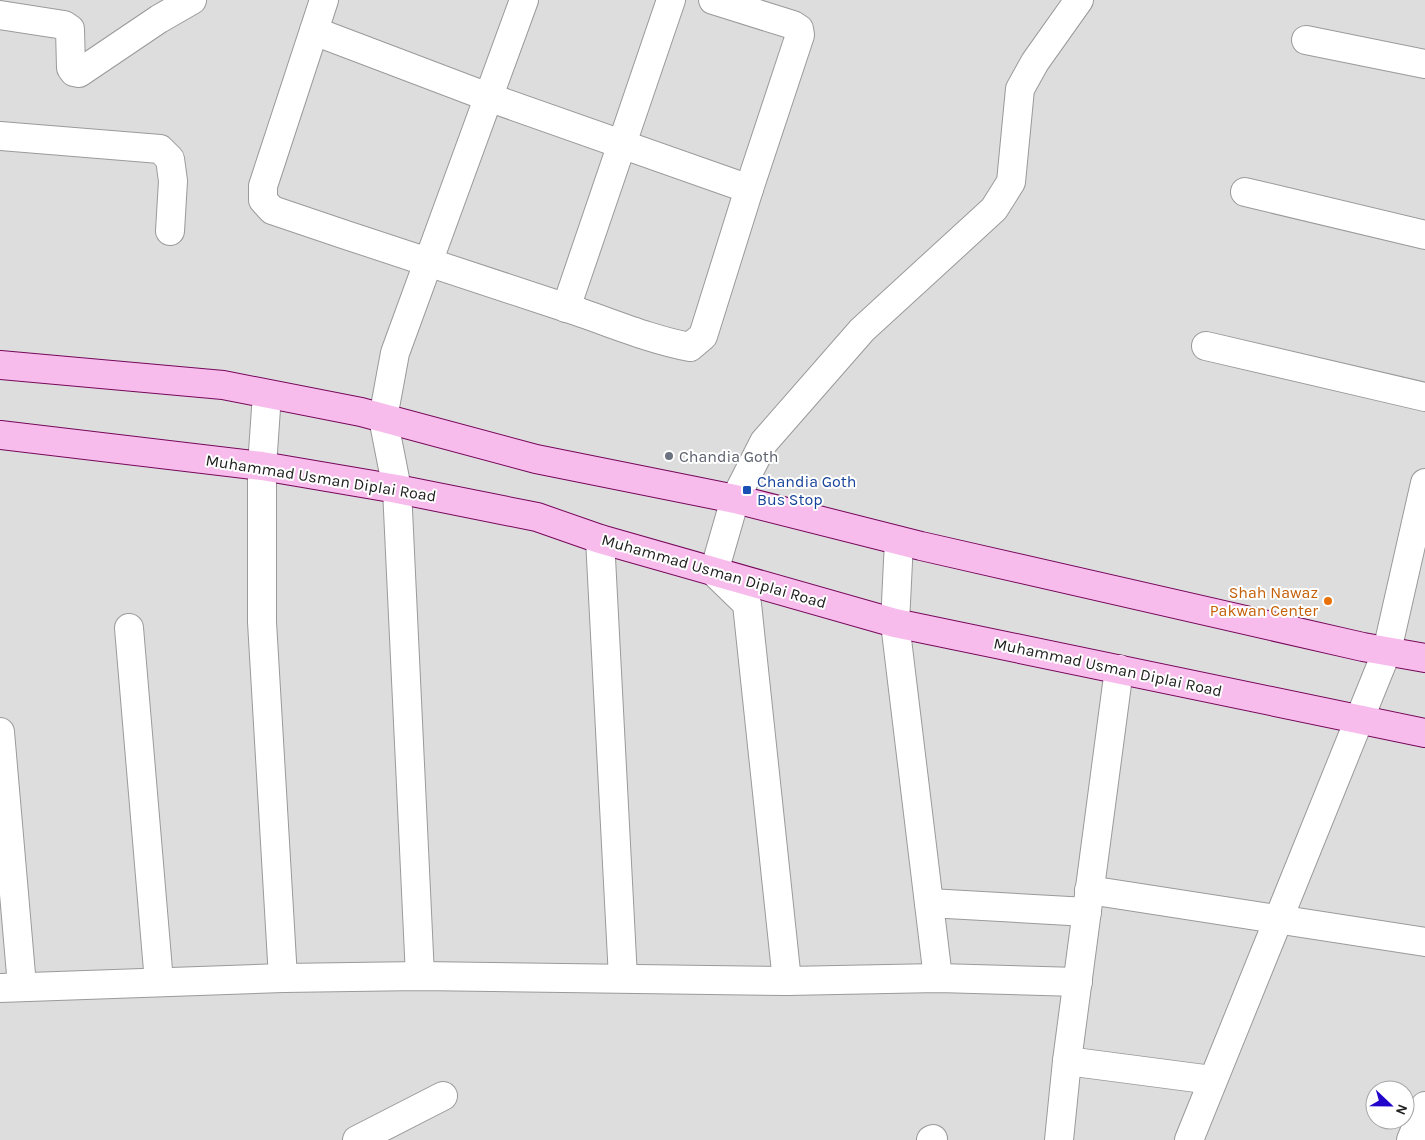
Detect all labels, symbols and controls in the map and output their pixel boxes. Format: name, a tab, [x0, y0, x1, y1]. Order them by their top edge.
place label: Chandia Goth	[679, 447, 779, 466]
street label: Muhammad Usman Diplai Road	[204, 450, 438, 506]
marker: Chandia Goth	[663, 450, 675, 462]
place label: Chandia Goth Bus Stop	[757, 472, 857, 509]
marker: Chandia Goth Bus Stop	[741, 484, 753, 496]
street label: Muhammad Usman Diplai Road	[599, 530, 829, 612]
place label: Shah Nawaz Pakwan Center	[1210, 583, 1318, 620]
marker: Shah Nawaz Pakwan Center	[1322, 595, 1334, 607]
street label: Muhammad Usman Diplai Road	[992, 633, 1224, 701]
north arrow	[1365, 1080, 1415, 1130]
text: N	[1392, 1102, 1411, 1118]

